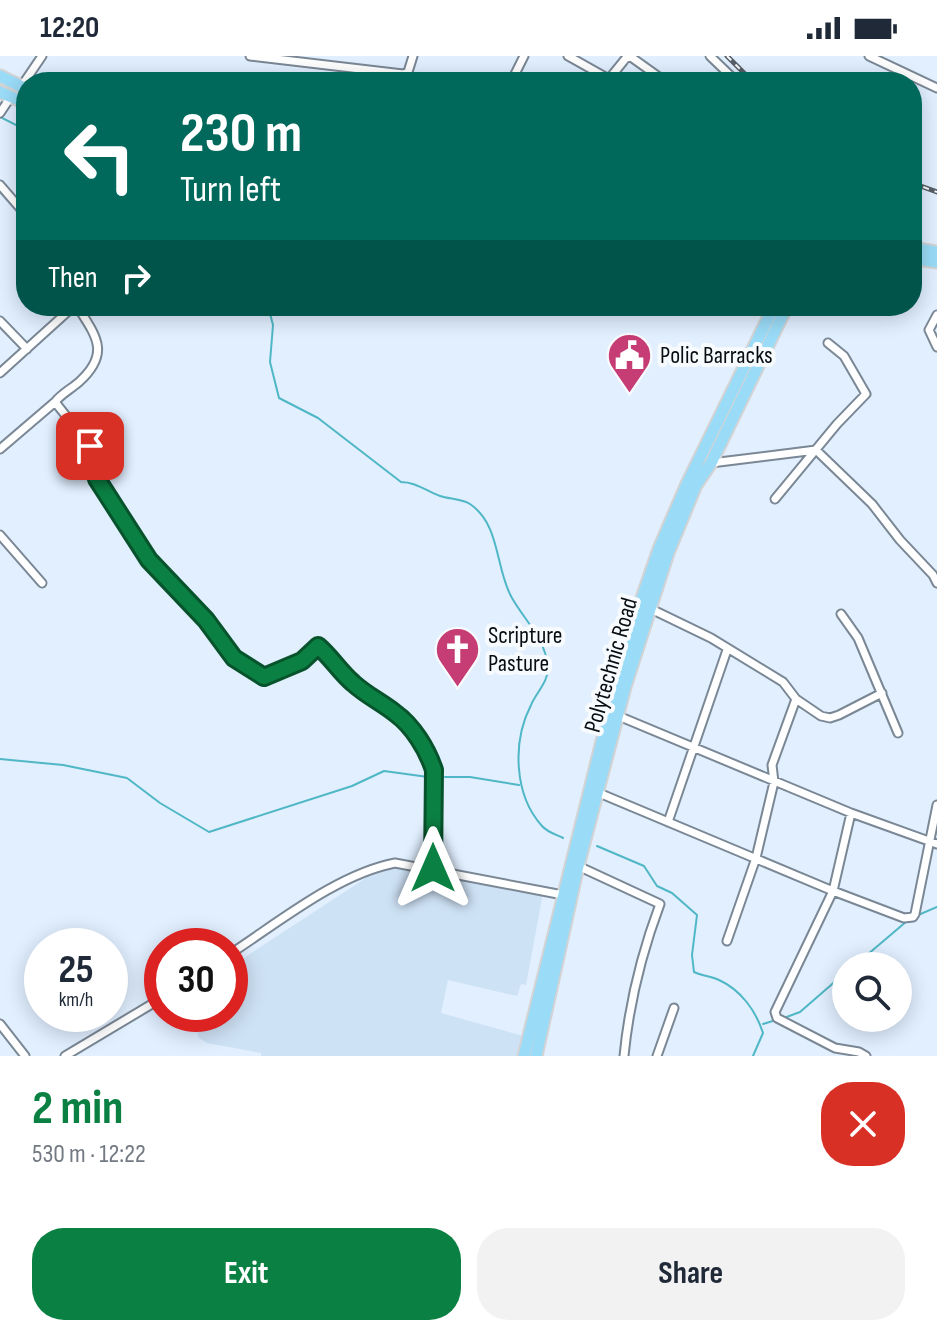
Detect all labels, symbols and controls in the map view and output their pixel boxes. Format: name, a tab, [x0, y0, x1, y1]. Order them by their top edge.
text: 12:20	[40, 10, 99, 46]
text: 230 m	[180, 101, 302, 168]
icon: left	[48, 104, 152, 208]
text: Turn left	[180, 169, 281, 212]
icon: right	[114, 256, 158, 300]
text: Then	[48, 260, 98, 296]
public building icon: Polic Barracks	[605, 331, 653, 394]
place label: Polic Barracks	[660, 341, 773, 370]
pin	[56, 412, 124, 480]
icon: arrive	[68, 424, 112, 468]
street label: Polytechnic Road	[578, 594, 644, 736]
place label: Scripture Pasture	[488, 621, 563, 678]
church icon: Scripture Pasture	[433, 625, 481, 688]
position arrow	[391, 826, 475, 910]
speed limit sign: 30	[144, 928, 248, 1032]
text: 25	[58, 946, 94, 994]
map controls	[832, 952, 912, 1032]
button: search	[832, 952, 912, 1032]
text: km/h	[59, 988, 93, 1012]
text: 2 min	[32, 1080, 123, 1137]
button: close	[821, 1082, 905, 1166]
text: 530 m · 12:22	[32, 1139, 146, 1170]
button: Exit	[32, 1228, 461, 1320]
button: Share	[477, 1228, 905, 1320]

